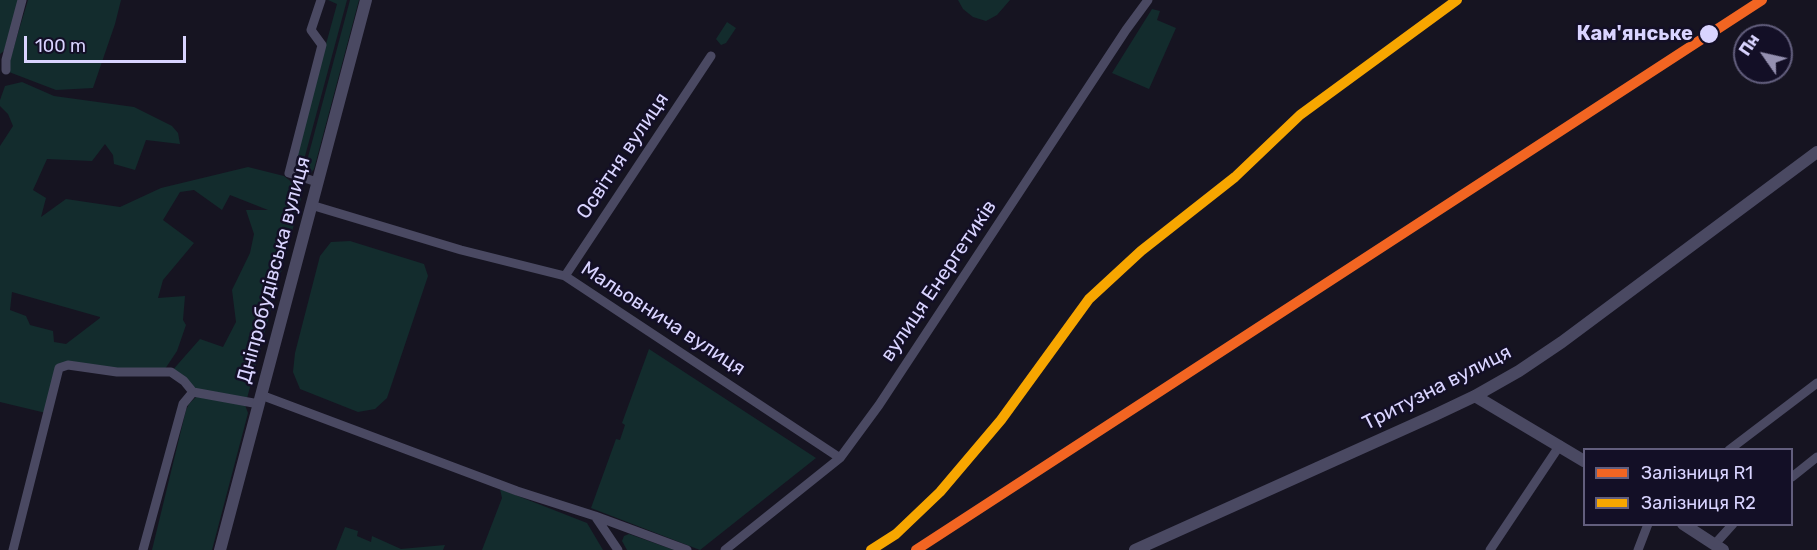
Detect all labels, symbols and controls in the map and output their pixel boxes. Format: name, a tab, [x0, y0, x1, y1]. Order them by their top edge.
place label: Кам'янське	[1577, 22, 1693, 46]
marker: Кам'янське	[1698, 23, 1720, 45]
scale bar	[27, 24, 189, 62]
north arrow	[1733, 24, 1793, 84]
text: Пн	[1735, 30, 1763, 59]
text: 100 m	[35, 35, 86, 57]
street label: Освітня вулиця	[572, 88, 674, 224]
street label: Дніпробудівська вулиця	[232, 154, 316, 386]
street label: вулиця Енергетиків	[876, 196, 1002, 366]
street label: Мальовнича вулиця	[576, 257, 750, 381]
street label: Тритузна вулиця	[1359, 340, 1515, 436]
legend	[1583, 448, 1793, 526]
text: Залізниця R1	[1641, 462, 1753, 484]
text: Залізниця R2	[1641, 492, 1756, 514]

